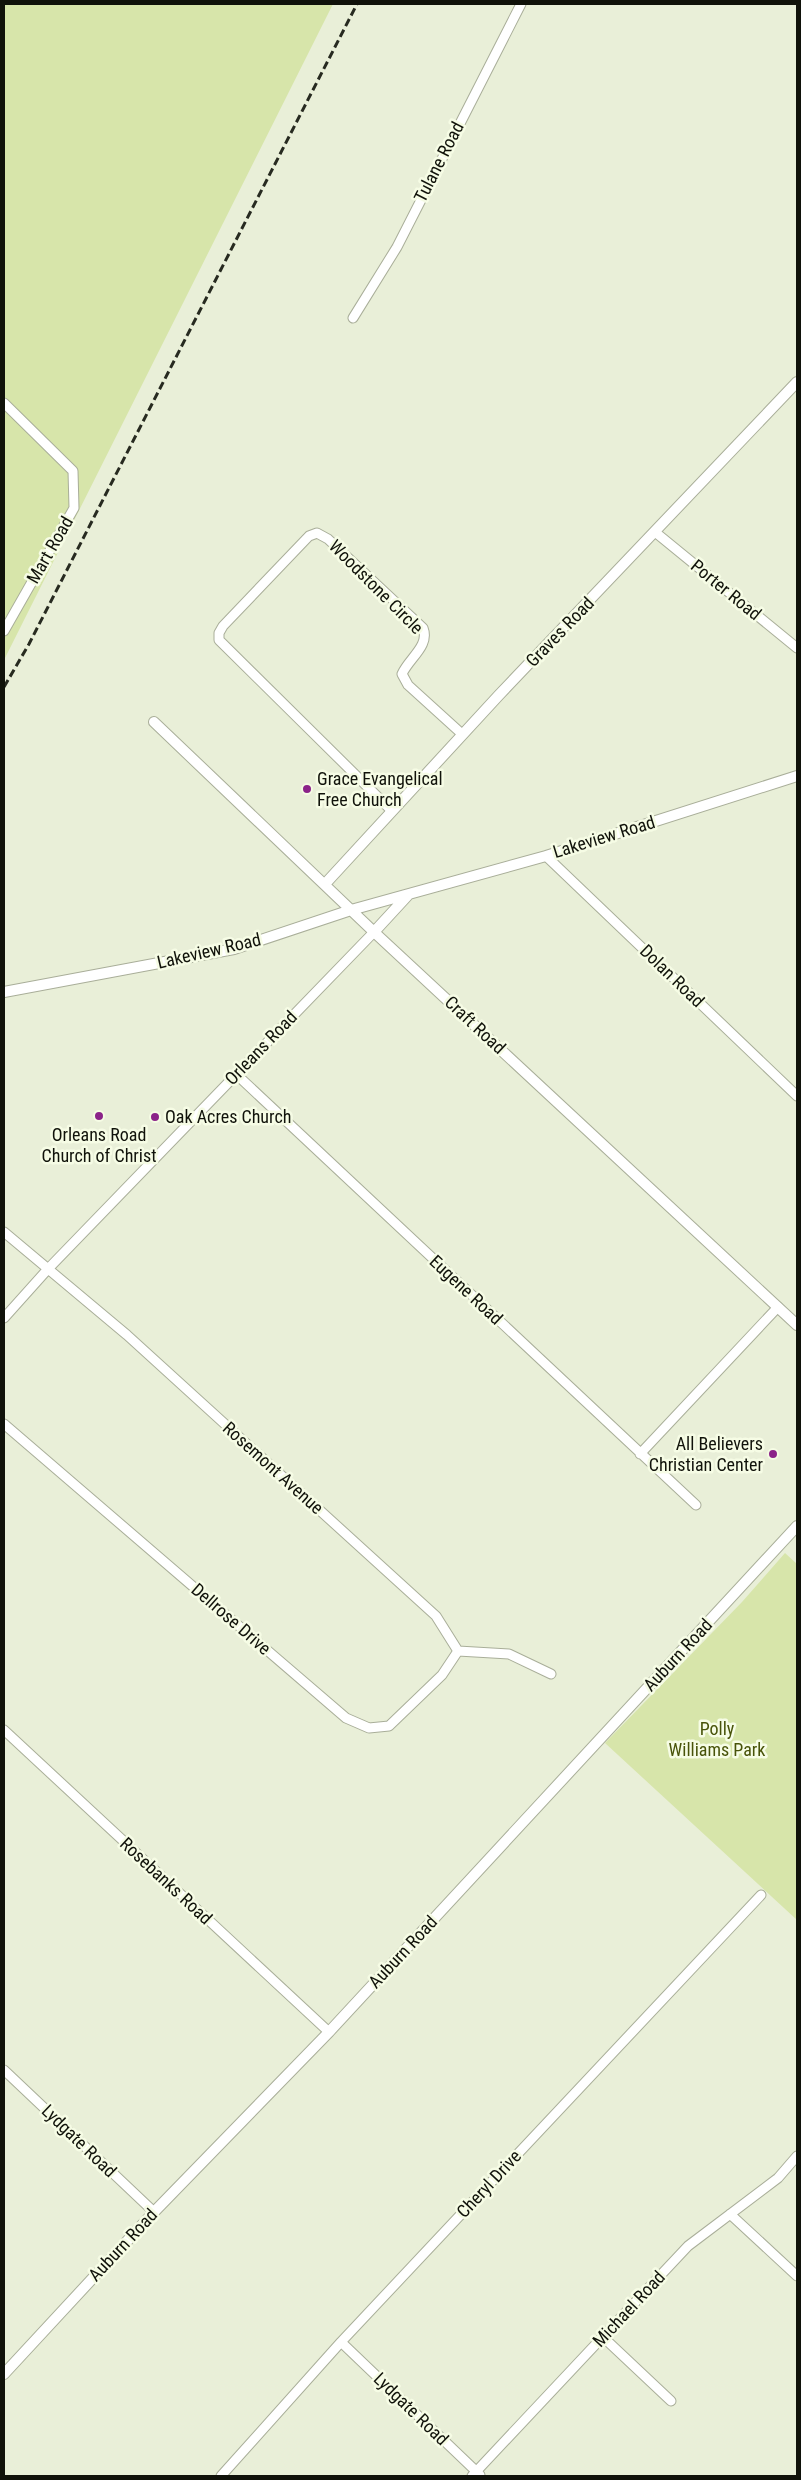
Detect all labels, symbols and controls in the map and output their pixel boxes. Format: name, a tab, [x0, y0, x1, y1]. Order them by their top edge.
street label: Tulane Road	[409, 118, 468, 205]
street label: Mart Road	[22, 513, 77, 587]
street label: Woodstone Circle	[325, 535, 428, 638]
street label: Porter Road	[687, 555, 766, 624]
street label: Graves Road	[521, 592, 598, 671]
place label: Grace Evangelical Free Church	[317, 768, 443, 810]
marker: Grace Evangelical Free Church	[301, 783, 313, 795]
street label: Lakeview Road	[550, 811, 657, 862]
street label: Lakeview Road	[155, 928, 263, 973]
street label: Dolan Road	[636, 940, 709, 1011]
street label: Craft Road	[441, 991, 510, 1058]
street label: Orleans Road	[220, 1006, 301, 1089]
place label: Oak Acres Church	[165, 1106, 291, 1127]
marker: Orleans Road Church of Christ	[93, 1110, 105, 1122]
marker: Oak Acres Church	[149, 1111, 161, 1123]
place label: Orleans Road Church of Christ	[42, 1124, 156, 1166]
street label: Eugene Road	[425, 1250, 507, 1329]
street label: Rosemont Avenue	[219, 1417, 328, 1518]
place label: All Believers Christian Center	[649, 1433, 764, 1475]
marker: All Believers Christian Center	[767, 1448, 779, 1460]
street label: Dellrose Drive	[187, 1579, 275, 1659]
street label: Auburn Road	[639, 1614, 716, 1695]
park label: Polly Williams Park	[669, 1718, 765, 1760]
street label: Rosebanks Road	[116, 1833, 217, 1929]
street label: Auburn Road	[364, 1911, 441, 1992]
street label: Lydgate Road	[38, 2100, 121, 2181]
street label: Cheryl Drive	[452, 2146, 525, 2222]
street label: Auburn Road	[84, 2204, 161, 2285]
street label: Michael Road	[588, 2266, 669, 2351]
street label: Lydgate Road	[370, 2368, 453, 2449]

